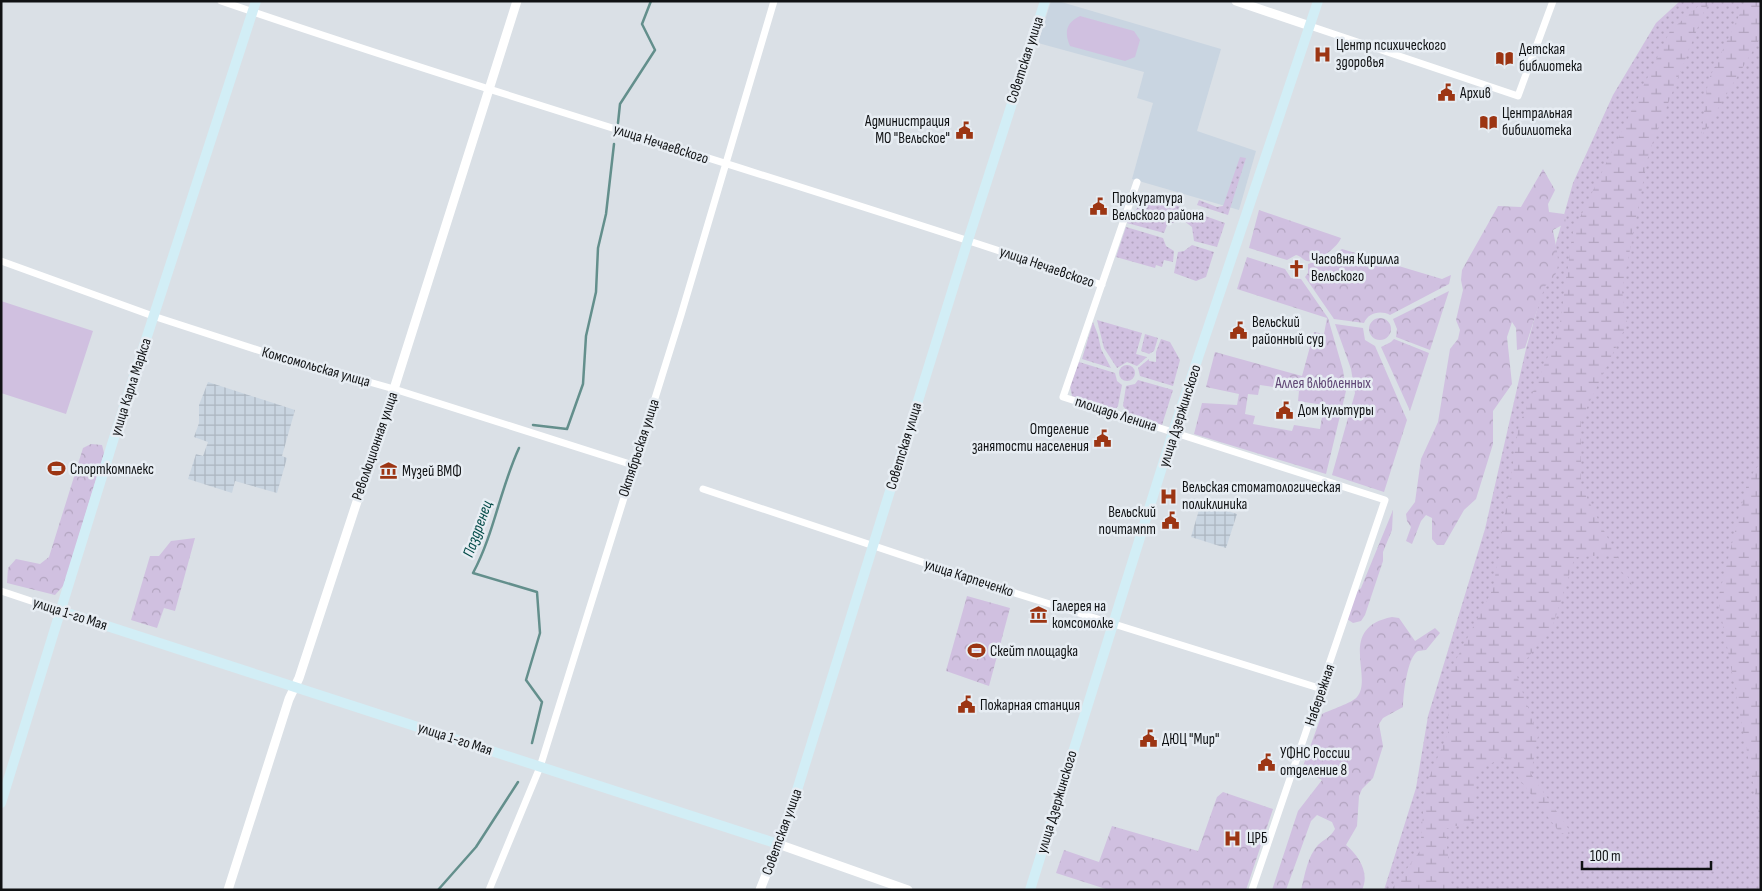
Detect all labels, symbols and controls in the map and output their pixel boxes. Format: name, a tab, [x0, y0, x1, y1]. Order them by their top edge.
street label: Советская улица	[1002, 14, 1048, 106]
place label: Центр психического здоровья	[1336, 36, 1446, 72]
place label: Детская библиотека	[1519, 40, 1583, 76]
hospital icon: Центр психического здоровья	[1312, 44, 1332, 64]
library icon: Детская библиотека	[1495, 48, 1515, 68]
public building icon: Архив	[1436, 83, 1456, 103]
place label: Архив	[1459, 84, 1491, 103]
place label: Центральная бибилиотека	[1502, 104, 1573, 140]
place label: Администрация МО "Вельское"	[864, 112, 950, 148]
library icon: Центральная бибилиотека	[1478, 112, 1498, 132]
street label: улица Нечаевского	[611, 120, 711, 168]
public building icon: Администрация МО "Вельское"	[954, 120, 974, 140]
place label: Прокуратура Вельского района	[1112, 189, 1204, 225]
public building icon: Прокуратура Вельского района	[1088, 197, 1108, 217]
street label: улица Нечаевского	[997, 242, 1097, 292]
place label: Часовня Кирилла Вельского	[1311, 250, 1399, 286]
church icon: Часовня Кирилла Вельского	[1287, 258, 1307, 278]
place label: Вельский районный суд	[1252, 313, 1324, 349]
public building icon: Вельский районный суд	[1228, 321, 1248, 341]
street label: улица Карла Маркса	[106, 335, 156, 438]
street label: Комсомольская улица	[260, 342, 373, 392]
street label: улица Дзержинского	[1154, 362, 1206, 470]
park label: Аллея влюбленных	[1274, 374, 1371, 393]
street label: Революционная улица	[348, 389, 402, 503]
street label: площадь Ленина	[1073, 392, 1160, 436]
street label: Октябрьская улица	[614, 397, 664, 499]
street label: Советская улица	[882, 400, 926, 492]
public building icon: Дом культуры	[1274, 400, 1294, 420]
place label: Дом культуры	[1298, 401, 1374, 420]
place label: Отделение занятости населения	[972, 420, 1089, 456]
public building icon: Отделение занятости населения	[1093, 428, 1113, 448]
sports icon: Спорткомплекс	[46, 459, 66, 479]
place label: Спорткомплекс	[70, 460, 154, 479]
museum icon: Музей ВМФ	[378, 461, 398, 481]
place label: Музей ВМФ	[402, 462, 462, 481]
place label: Вельская стоматологическая поликлиника	[1182, 478, 1341, 514]
hospital icon: Вельская стоматологическая поликлиника	[1158, 486, 1178, 506]
water label: Паздренец	[459, 498, 497, 560]
place label: Вельский почтампт	[1099, 503, 1156, 539]
public building icon: Вельский почтампт	[1160, 511, 1180, 531]
street label: улица Карпеченко	[922, 555, 1016, 601]
street label: улица 1-го Мая	[30, 593, 110, 635]
place label: Галерея на комсомолке	[1052, 597, 1114, 633]
museum icon: Галерея на комсомолке	[1028, 605, 1048, 625]
sports icon: Скейт площадка	[966, 641, 986, 661]
place label: Скейт площадка	[990, 642, 1078, 661]
street label: Набережная	[1301, 662, 1339, 728]
public building icon: Пожарная станция	[956, 695, 976, 715]
place label: Пожарная станция	[980, 696, 1080, 715]
street label: улица 1-го Мая	[415, 718, 495, 760]
public building icon: ДЮЦ "Мир"	[1138, 729, 1158, 749]
place label: ДЮЦ "Мир"	[1162, 730, 1219, 749]
place label: УФНС России отделение 8	[1280, 744, 1350, 780]
street label: улица Дзержинского	[1032, 748, 1082, 856]
public building icon: УФНС России отделение 8	[1256, 752, 1276, 772]
street label: Советская улица	[758, 786, 806, 878]
hospital icon: ЦРБ	[1223, 828, 1243, 848]
place label: ЦРБ	[1247, 829, 1268, 848]
scale bar	[1582, 838, 1711, 870]
text: 100 m	[1590, 847, 1621, 866]

